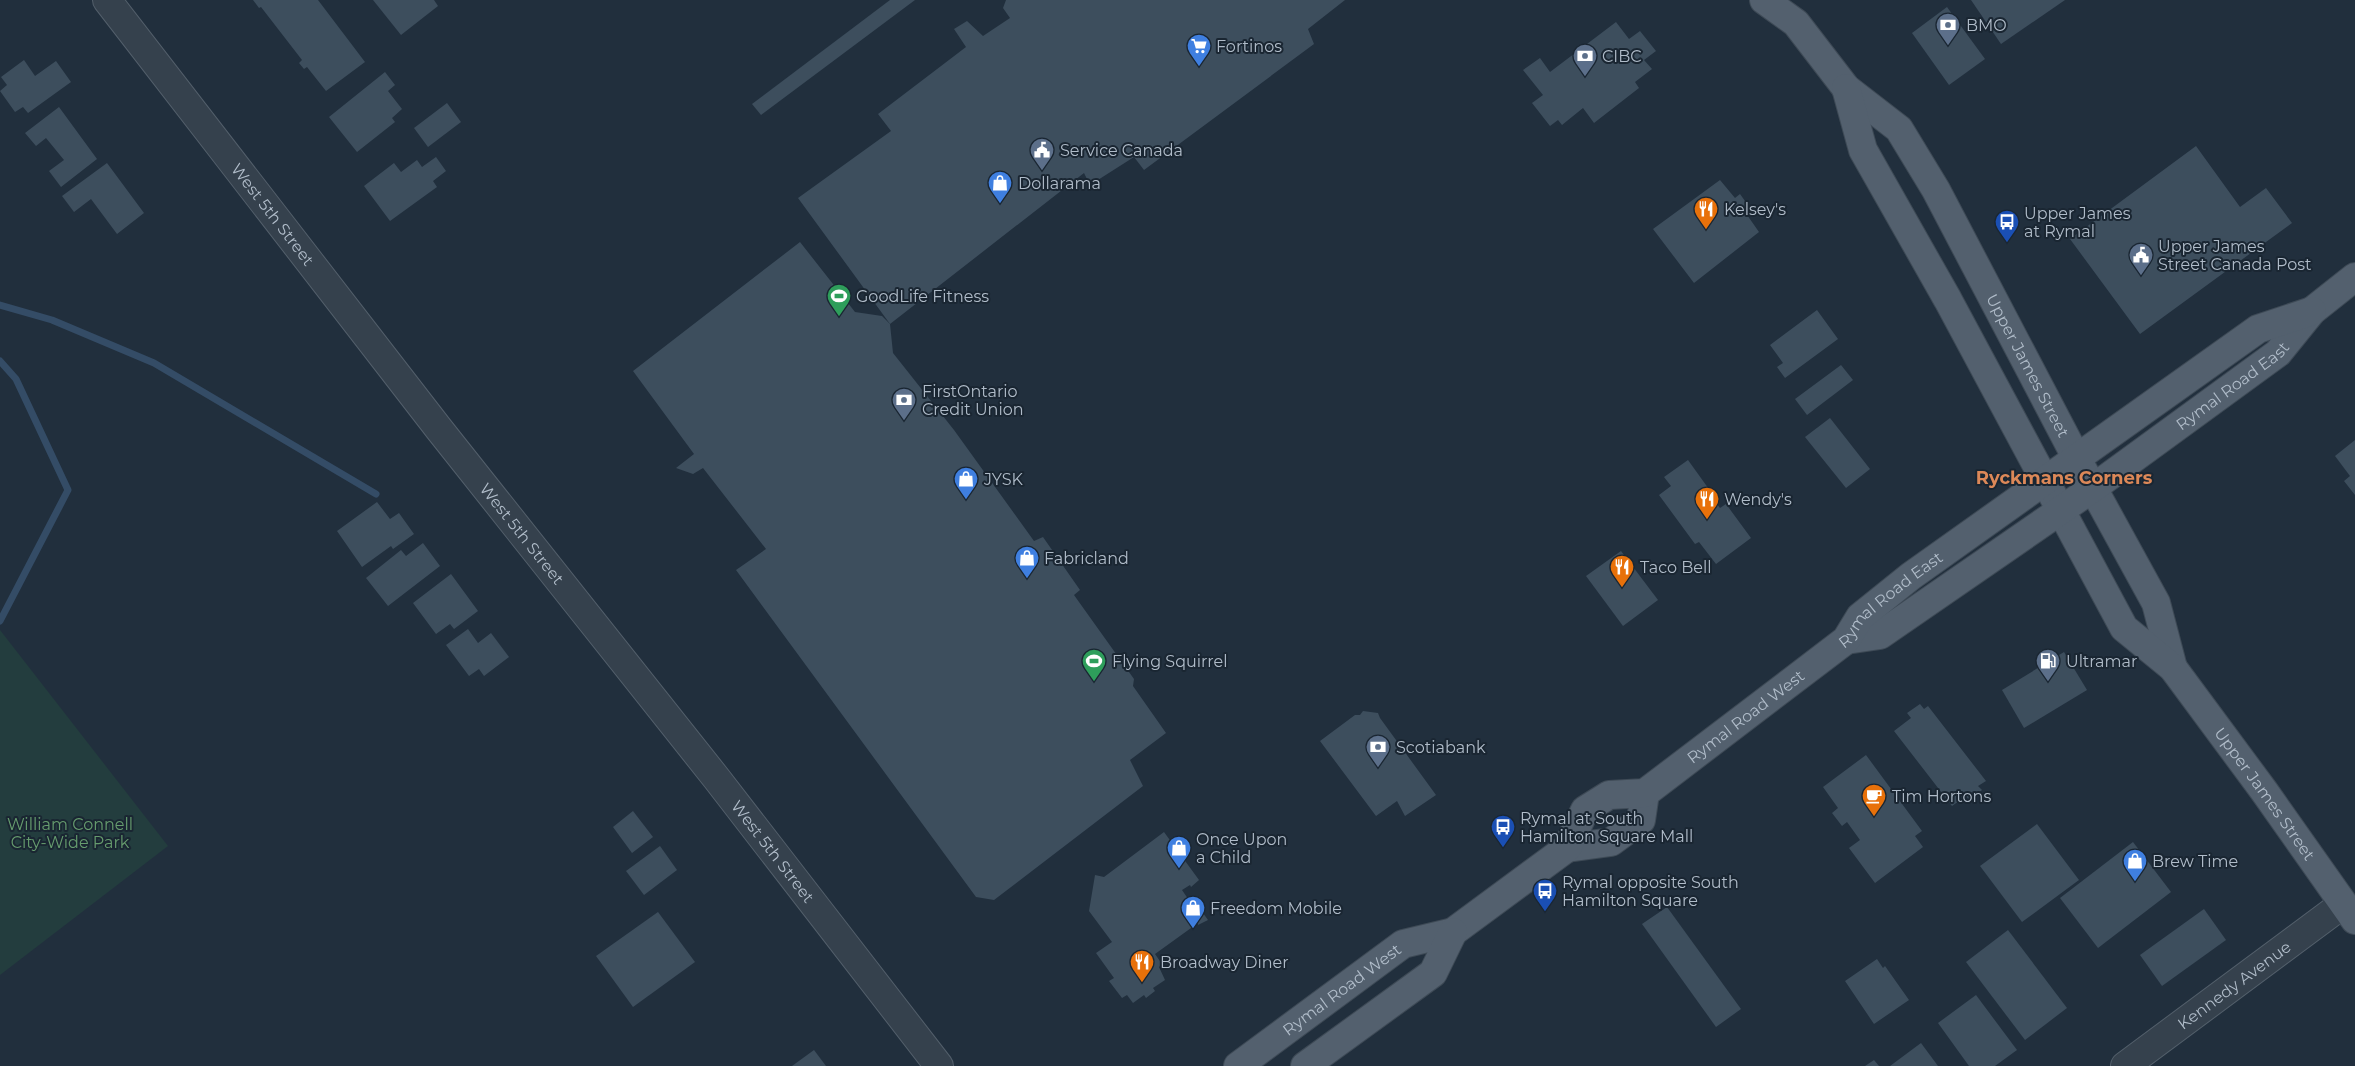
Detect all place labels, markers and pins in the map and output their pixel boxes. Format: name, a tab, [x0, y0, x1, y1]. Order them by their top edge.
bank icon: BMO	[1935, 12, 1961, 46]
place label: BMO	[1966, 16, 2007, 35]
supermarket icon: Fortinos	[1186, 33, 1212, 67]
place label: Fortinos	[1216, 37, 1282, 56]
bank icon: CIBC	[1572, 43, 1598, 77]
place label: CIBC	[1602, 47, 1642, 66]
public building icon: Service Canada	[1029, 137, 1055, 171]
place label: Service Canada	[1060, 141, 1183, 160]
shop icon: Dollarama	[987, 170, 1013, 204]
place label: Dollarama	[1018, 174, 1101, 193]
restaurant icon: Kelsey's	[1693, 196, 1719, 230]
place label: Kelsey's	[1724, 200, 1786, 219]
place label: Upper James at Rymal	[2024, 204, 2131, 241]
bus stop icon: Upper James at Rymal	[1994, 209, 2020, 243]
place label: Upper James Street Canada Post	[2158, 237, 2312, 274]
public building icon: Upper James Street Canada Post	[2128, 242, 2154, 276]
sports icon: GoodLife Fitness	[826, 283, 852, 317]
place label: GoodLife Fitness	[856, 287, 989, 306]
place label: FirstOntario Credit Union	[922, 382, 1024, 419]
bank icon: FirstOntario Credit Union	[891, 387, 917, 421]
shop icon: JYSK	[953, 466, 979, 500]
place label: JYSK	[983, 470, 1024, 489]
restaurant icon: Wendy's	[1694, 486, 1720, 520]
place label: Wendy's	[1724, 490, 1792, 509]
shop icon: Fabricland	[1014, 545, 1040, 579]
place label: Fabricland	[1044, 549, 1129, 568]
restaurant icon: Taco Bell	[1609, 554, 1635, 588]
place label: Taco Bell	[1640, 558, 1712, 577]
sports icon: Flying Squirrel	[1081, 648, 1107, 682]
fuel station icon: Ultramar	[2035, 648, 2061, 682]
place label: Flying Squirrel	[1112, 652, 1228, 671]
place label: Ultramar	[2066, 652, 2137, 671]
bank icon: Scotiabank	[1365, 734, 1391, 768]
place label: Scotiabank	[1396, 738, 1486, 757]
cafe icon: Tim Hortons	[1861, 783, 1887, 817]
place label: Tim Hortons	[1892, 787, 1991, 806]
place label: Rymal at South Hamilton Square Mall	[1520, 809, 1693, 846]
bus stop icon: Rymal at South Hamilton Square Mall	[1490, 814, 1516, 848]
place label: Once Upon a Child	[1196, 830, 1287, 867]
shop icon: Once Upon a Child	[1166, 835, 1192, 869]
shop icon: Brew Time	[2122, 848, 2148, 882]
place label: Brew Time	[2152, 852, 2238, 871]
place label: Rymal opposite South Hamilton Square	[1562, 873, 1739, 910]
bus stop icon: Rymal opposite South Hamilton Square	[1532, 878, 1558, 912]
shop icon: Freedom Mobile	[1180, 895, 1206, 929]
place label: Freedom Mobile	[1210, 899, 1342, 918]
restaurant icon: Broadway Diner	[1129, 949, 1155, 983]
place label: Broadway Diner	[1160, 953, 1289, 972]

